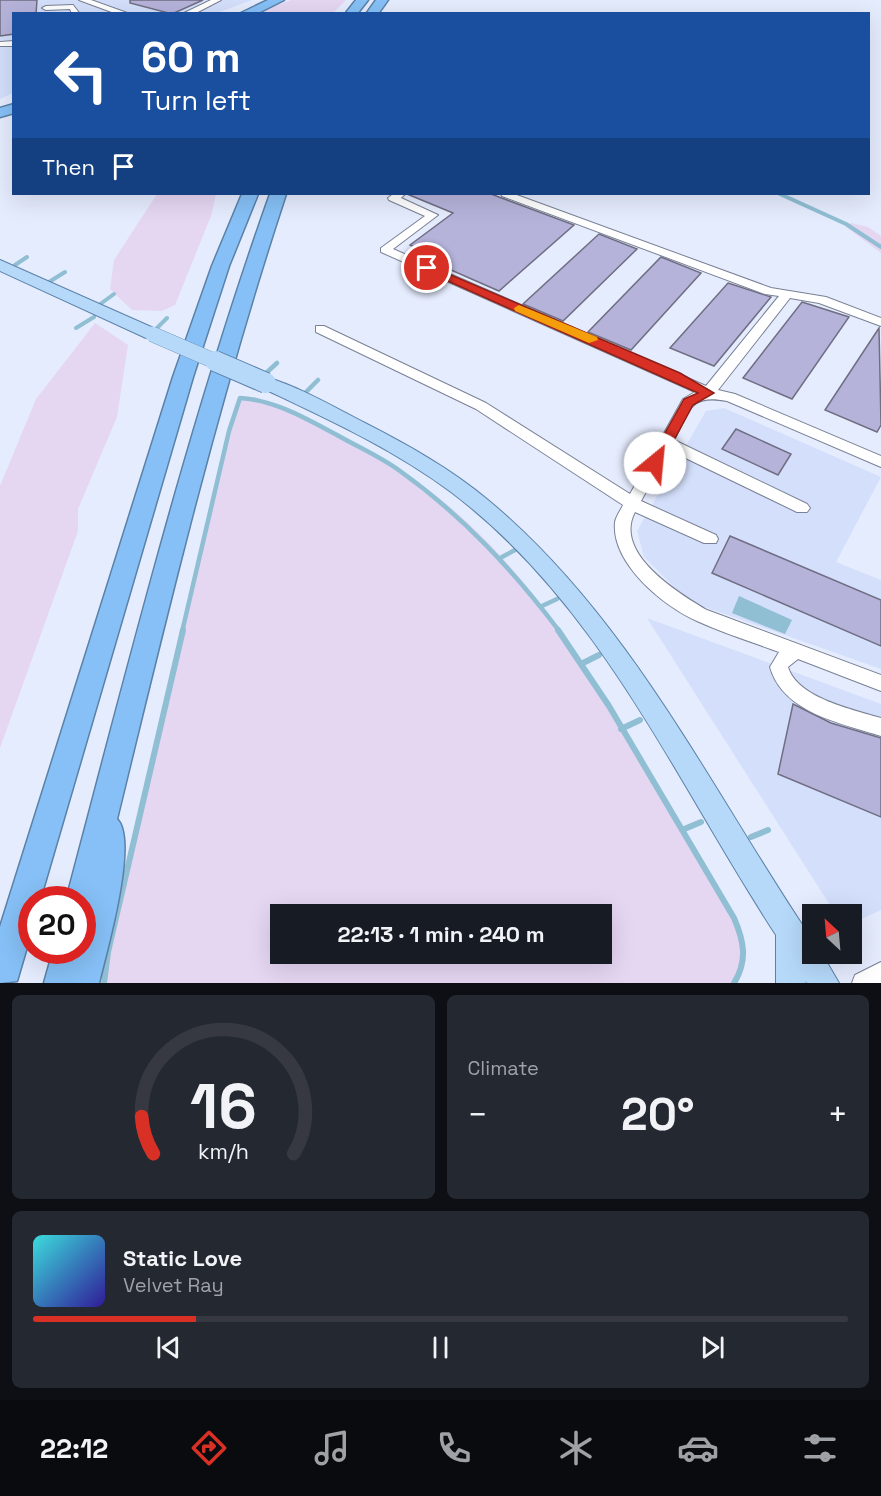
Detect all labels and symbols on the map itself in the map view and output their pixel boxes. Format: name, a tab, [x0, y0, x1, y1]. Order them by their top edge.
pin	[401, 242, 452, 293]
position arrow	[623, 431, 687, 495]
speed limit sign: 20	[18, 886, 96, 964]
north arrow	[802, 904, 862, 964]

